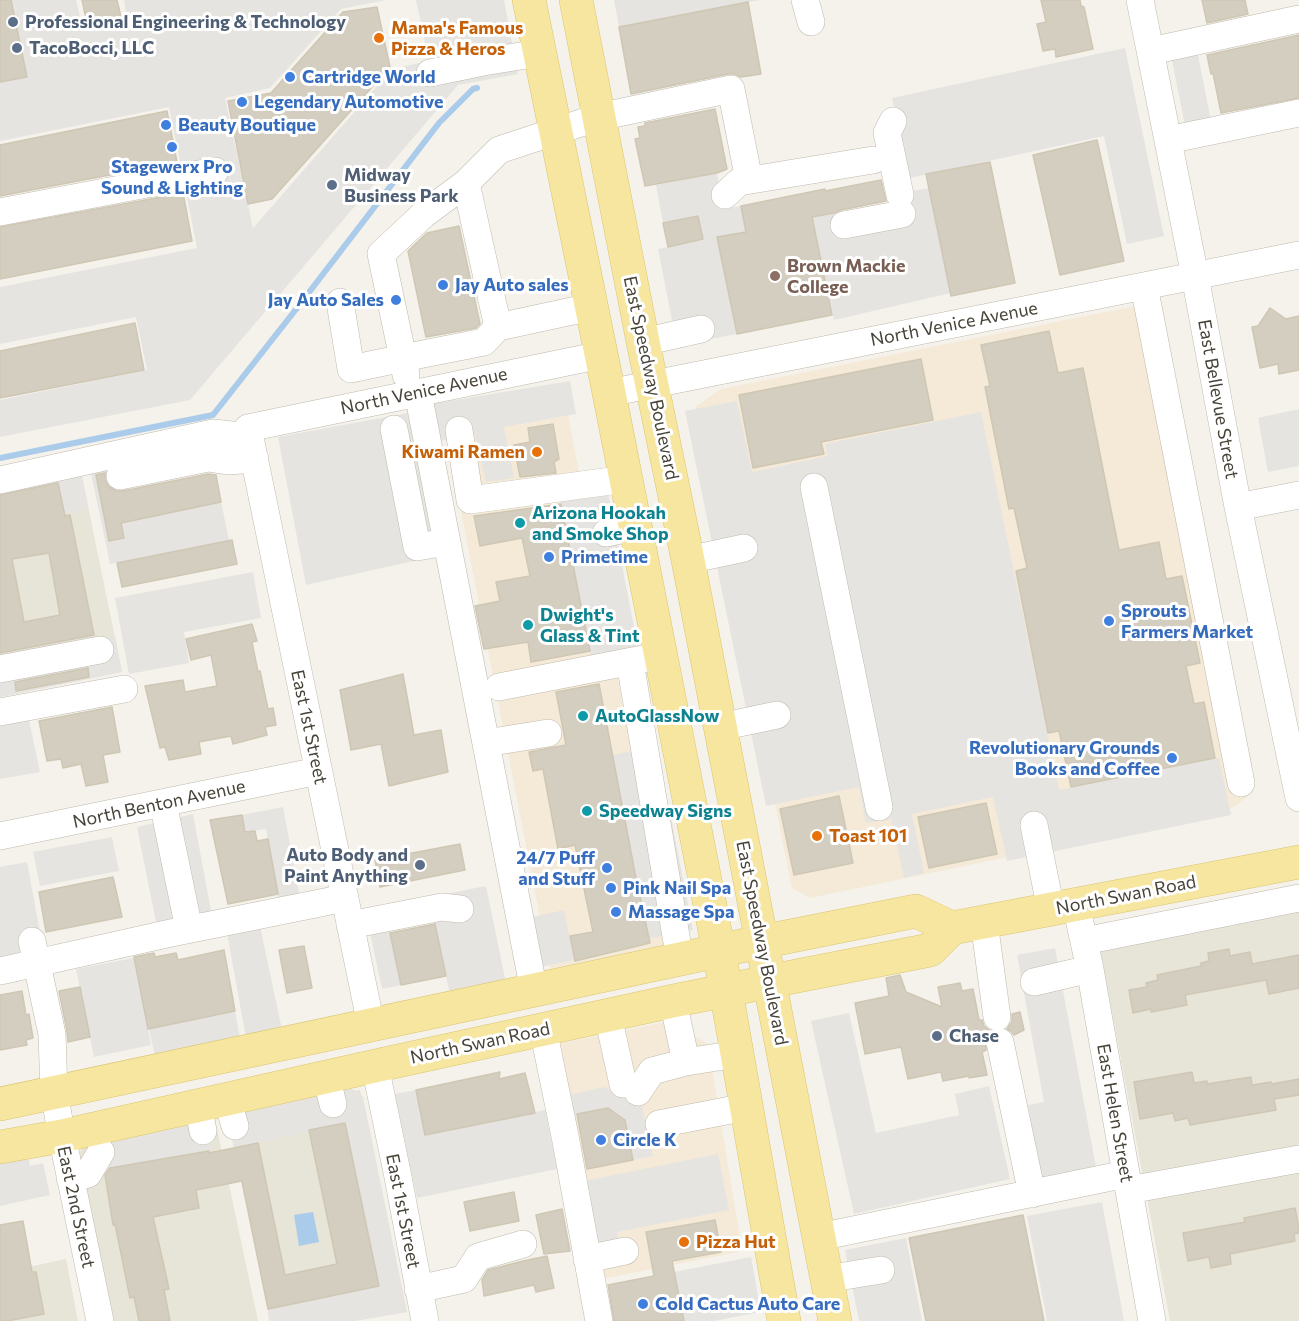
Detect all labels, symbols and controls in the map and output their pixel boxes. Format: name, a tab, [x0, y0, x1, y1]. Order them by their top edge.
place label: Professional Engineering & Technology	[25, 11, 346, 33]
marker: Professional Engineering & Technology	[6, 15, 20, 29]
place label: Mama's Famous Pizza & Heros	[391, 17, 523, 60]
marker: Mama's Famous Pizza & Heros	[372, 31, 386, 45]
place label: TacoBocci, LLC	[29, 37, 154, 59]
marker: TacoBocci, LLC	[10, 41, 24, 55]
place label: Cartridge World	[302, 66, 436, 88]
marker: Cartridge World	[283, 70, 297, 84]
place label: Legendary Automotive	[254, 91, 443, 113]
marker: Legendary Automotive	[235, 95, 249, 109]
place label: Beauty Boutique	[178, 114, 316, 136]
marker: Beauty Boutique	[159, 118, 173, 132]
marker: Stagewerx Pro Sound & Lighting	[165, 140, 179, 154]
place label: Stagewerx Pro Sound & Lighting	[101, 156, 243, 198]
place label: Midway Business Park	[344, 164, 459, 207]
marker: Midway Business Park	[325, 178, 339, 192]
place label: Brown Mackie College	[787, 255, 905, 298]
marker: Brown Mackie College	[768, 269, 782, 283]
place label: Jay Auto sales	[455, 274, 569, 296]
street label: East Speedway Boulevard	[619, 274, 683, 482]
marker: Jay Auto sales	[436, 278, 450, 292]
place label: Jay Auto Sales	[268, 289, 384, 311]
marker: Jay Auto Sales	[389, 293, 403, 307]
street label: North Venice Avenue	[868, 297, 1040, 351]
street label: East Bellevue Street	[1193, 318, 1243, 480]
street label: North Venice Avenue	[339, 363, 509, 419]
place label: Kiwami Ramen	[402, 441, 525, 463]
marker: Kiwami Ramen	[530, 445, 544, 459]
place label: Arizona Hookah and Smoke Shop	[532, 502, 669, 544]
marker: Arizona Hookah and Smoke Shop	[513, 516, 527, 530]
place label: Primetime	[561, 546, 648, 568]
marker: Primetime	[542, 550, 556, 564]
place label: Sprouts Farmers Market	[1121, 600, 1253, 642]
place label: Dwight's Glass & Tint	[540, 604, 640, 646]
marker: Sprouts Farmers Market	[1102, 614, 1116, 628]
marker: Dwight's Glass & Tint	[521, 618, 535, 632]
street label: East 1st Street	[286, 668, 332, 786]
place label: AutoGlassNow	[595, 705, 719, 727]
marker: AutoGlassNow	[576, 709, 590, 723]
place label: Revolutionary Grounds Books and Coffee	[969, 737, 1160, 780]
marker: Revolutionary Grounds Books and Coffee	[1165, 751, 1179, 765]
street label: North Benton Avenue	[71, 775, 247, 833]
place label: Speedway Signs	[599, 800, 732, 822]
marker: Speedway Signs	[580, 804, 594, 818]
place label: Toast 101	[829, 825, 907, 847]
marker: Toast 101	[810, 829, 824, 843]
street label: East Speedway Boulevard	[732, 839, 792, 1047]
place label: Auto Body and Paint Anything	[284, 844, 408, 886]
place label: 24/7 Puff and Stuff	[516, 847, 595, 890]
marker: Auto Body and Paint Anything	[413, 858, 427, 872]
marker: 24/7 Puff and Stuff	[600, 861, 614, 875]
street label: North Swan Road	[1054, 871, 1198, 919]
place label: Pink Nail Spa	[623, 877, 731, 899]
marker: Pink Nail Spa	[604, 881, 618, 895]
place label: Massage Spa	[628, 901, 734, 923]
marker: Massage Spa	[609, 905, 623, 919]
street label: North Swan Road	[408, 1018, 552, 1068]
place label: Chase	[949, 1025, 999, 1047]
marker: Chase	[930, 1029, 944, 1043]
street label: East Helen Street	[1092, 1042, 1138, 1184]
place label: Circle K	[613, 1129, 677, 1151]
marker: Circle K	[594, 1133, 608, 1147]
street label: East 2nd Street	[53, 1144, 99, 1270]
street label: East 1st Street	[381, 1152, 425, 1270]
place label: Pizza Hut	[696, 1231, 776, 1253]
marker: Pizza Hut	[677, 1235, 691, 1249]
place label: Cold Cactus Auto Care	[655, 1293, 840, 1315]
marker: Cold Cactus Auto Care	[636, 1297, 650, 1311]

